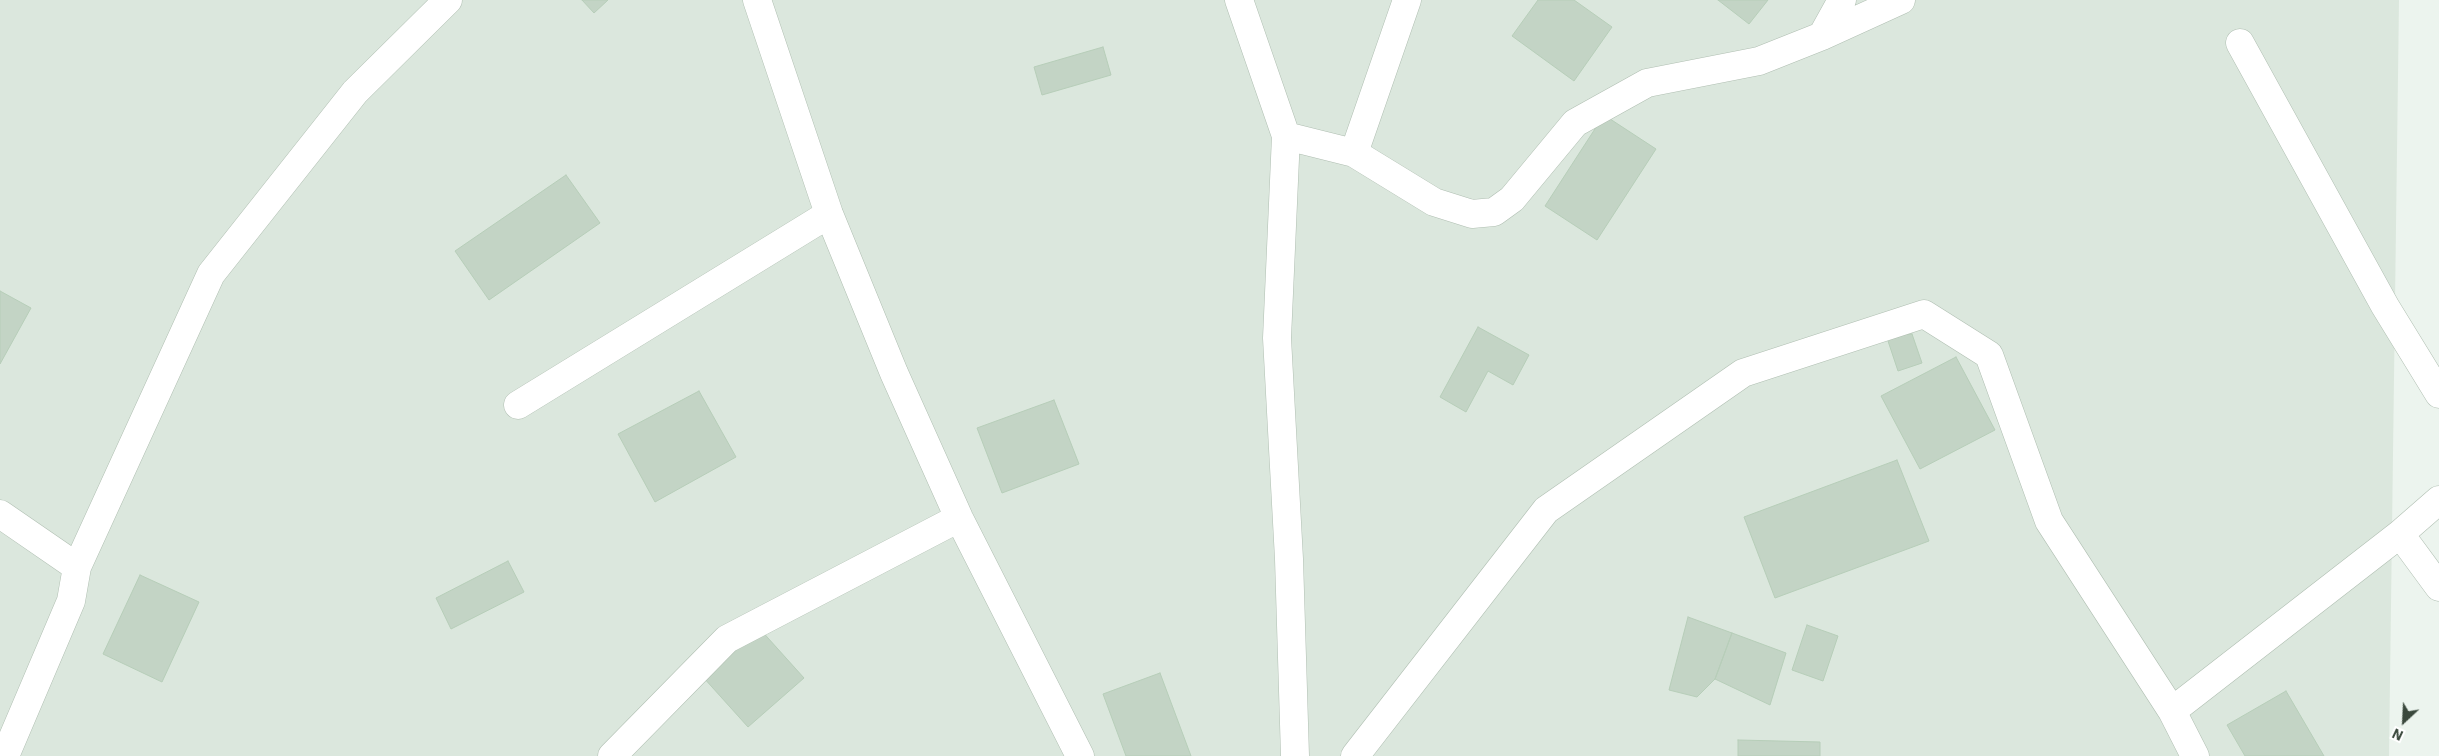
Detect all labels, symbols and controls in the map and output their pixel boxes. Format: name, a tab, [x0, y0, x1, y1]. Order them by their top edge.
north arrow	[2379, 696, 2429, 746]
text: N	[2389, 724, 2406, 745]

